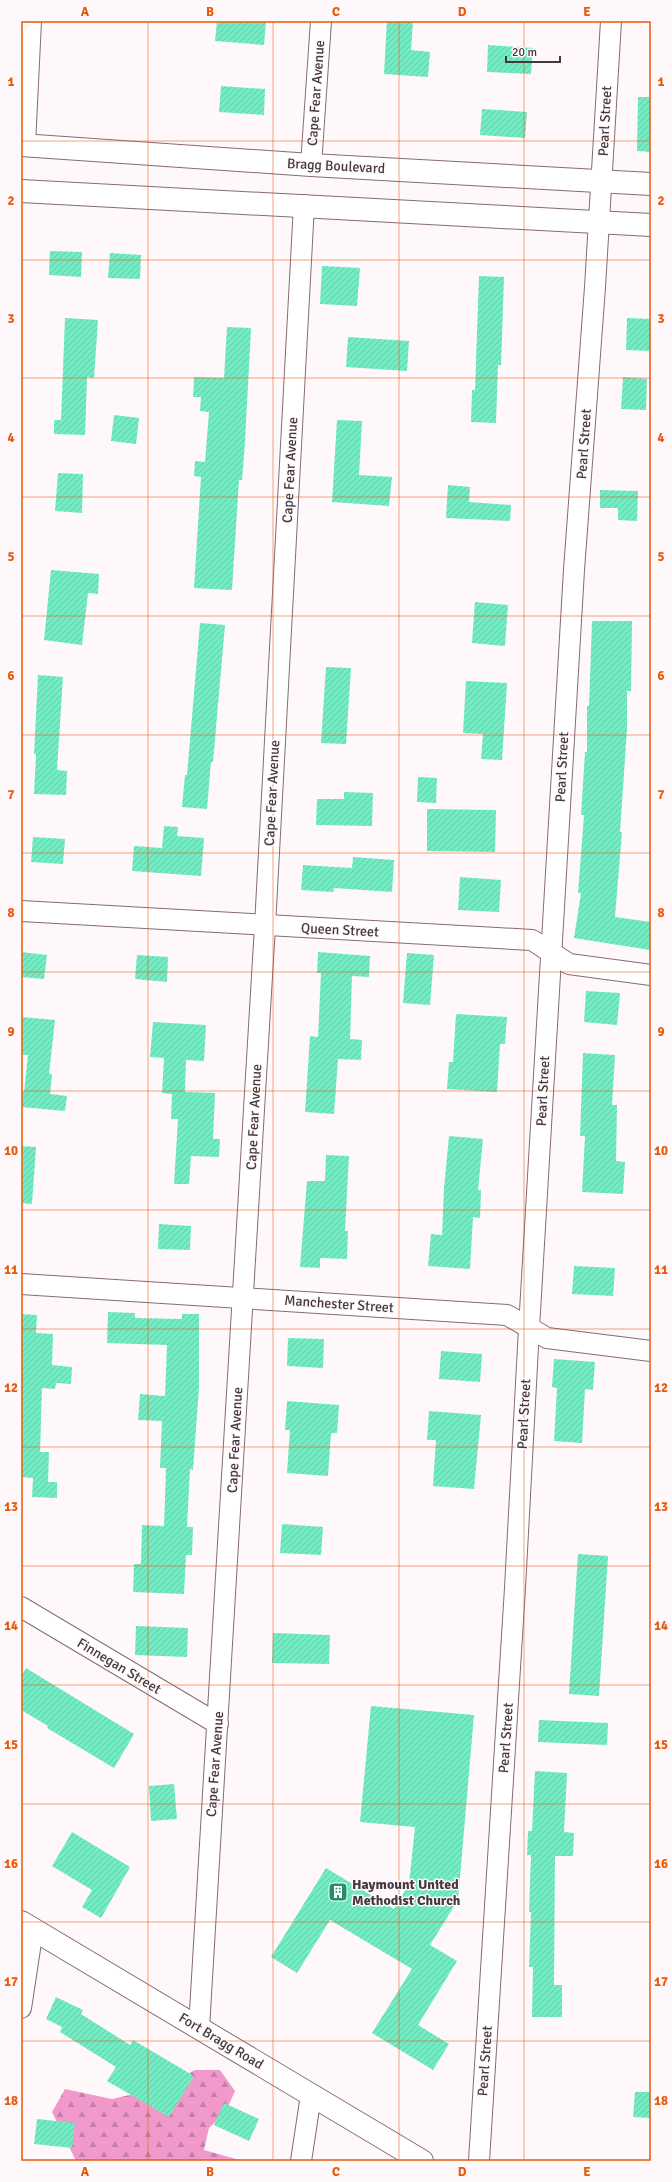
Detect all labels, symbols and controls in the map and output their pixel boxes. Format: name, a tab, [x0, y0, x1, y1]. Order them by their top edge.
text: A	[81, 4, 90, 20]
text: B	[206, 4, 214, 20]
text: C	[332, 4, 340, 20]
text: D	[458, 4, 467, 20]
text: E	[583, 4, 591, 20]
scale bar	[506, 38, 560, 64]
street label: Cape Fear Avenue	[304, 40, 328, 146]
text: 20 m	[512, 45, 537, 60]
text: 1	[7, 74, 15, 90]
text: 1	[657, 74, 665, 90]
street label: Pearl Street	[595, 85, 615, 157]
street label: Bragg Boulevard	[286, 155, 386, 177]
text: 2	[7, 193, 15, 209]
text: 2	[657, 193, 665, 209]
text: 3	[7, 311, 15, 327]
text: 3	[657, 311, 665, 327]
street label: Pearl Street	[573, 408, 595, 480]
street label: Cape Fear Avenue	[279, 417, 301, 523]
text: 4	[7, 430, 15, 446]
text: 4	[657, 430, 665, 446]
text: 5	[7, 549, 15, 565]
text: 5	[657, 549, 665, 565]
text: 6	[7, 668, 15, 684]
text: 6	[657, 668, 665, 684]
street label: Pearl Street	[552, 731, 572, 803]
street label: Cape Fear Avenue	[261, 740, 283, 846]
text: 7	[7, 787, 15, 803]
text: 7	[657, 787, 665, 803]
text: 8	[7, 905, 15, 921]
text: 8	[657, 905, 665, 921]
street label: Queen Street	[301, 919, 379, 941]
text: 9	[7, 1024, 15, 1040]
text: 9	[657, 1024, 665, 1040]
street label: Pearl Street	[533, 1055, 553, 1127]
street label: Cape Fear Avenue	[243, 1064, 265, 1170]
text: 10	[4, 1143, 18, 1159]
text: 10	[654, 1143, 668, 1159]
text: 11	[4, 1262, 18, 1278]
text: 11	[654, 1262, 668, 1278]
street label: Manchester Street	[284, 1292, 394, 1316]
street label: Pearl Street	[514, 1378, 534, 1450]
text: 12	[4, 1380, 18, 1396]
text: 12	[654, 1380, 668, 1396]
street label: Cape Fear Avenue	[224, 1387, 246, 1493]
text: 13	[4, 1499, 18, 1515]
text: 13	[654, 1499, 668, 1515]
text: 14	[4, 1618, 18, 1634]
text: 14	[654, 1618, 668, 1634]
street label: Finnegan Street	[74, 1634, 164, 1698]
street label: Pearl Street	[495, 1702, 517, 1774]
street label: Cape Fear Avenue	[203, 1711, 227, 1817]
text: 15	[4, 1737, 18, 1753]
text: 15	[654, 1737, 668, 1753]
text: 16	[4, 1856, 18, 1872]
text: 16	[654, 1856, 668, 1872]
place label: Haymount United Methodist Church	[352, 1876, 461, 1909]
building icon: Haymount United Methodist Church	[327, 1881, 349, 1903]
text: 17	[4, 1974, 18, 1990]
text: 17	[654, 1974, 668, 1990]
street label: Fort Bragg Road	[176, 2009, 266, 2073]
street label: Pearl Street	[474, 2025, 496, 2097]
text: 18	[4, 2093, 18, 2109]
text: 18	[654, 2093, 668, 2109]
text: A	[81, 2164, 90, 2180]
text: B	[206, 2164, 214, 2180]
text: C	[332, 2164, 340, 2180]
text: D	[458, 2164, 467, 2180]
text: E	[583, 2164, 591, 2180]

